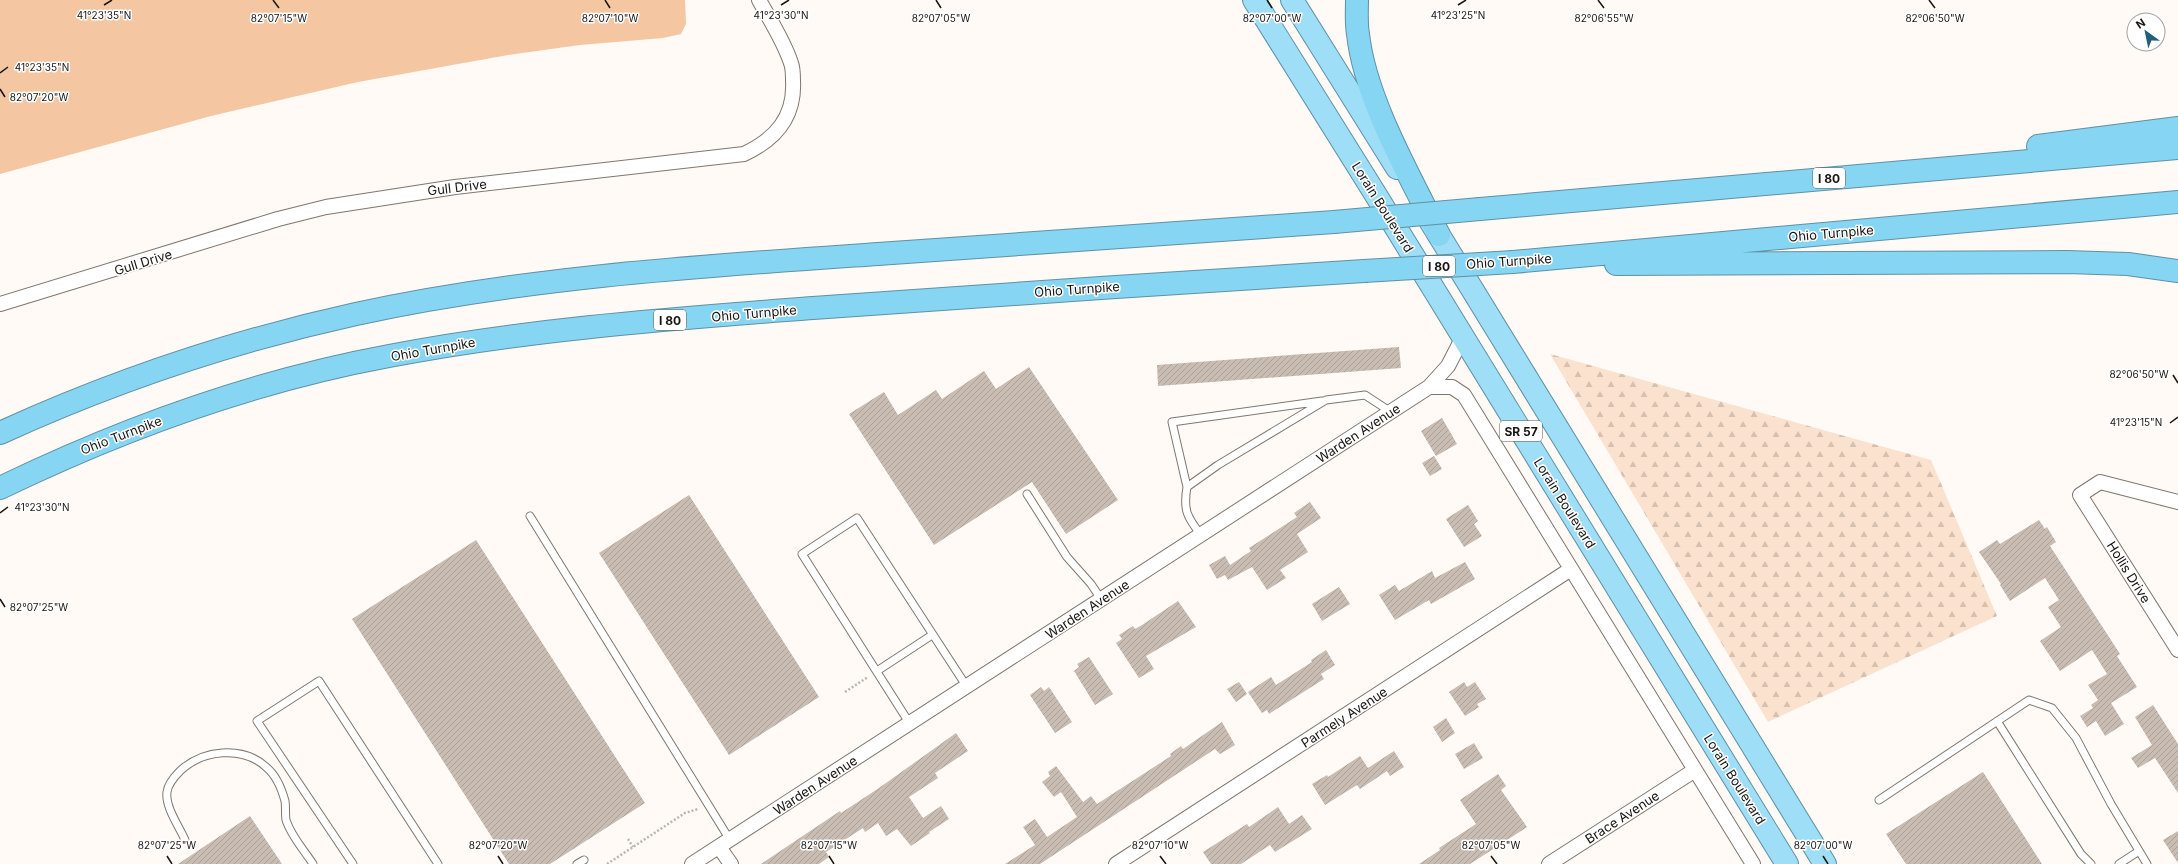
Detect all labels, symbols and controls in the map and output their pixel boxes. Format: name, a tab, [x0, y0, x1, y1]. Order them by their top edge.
text: 41°23'35"N	[77, 9, 131, 21]
text: 41°23'30"N	[754, 9, 808, 21]
text: 41°23'25"N	[1431, 9, 1485, 21]
text: 82°07'15"W	[251, 12, 307, 24]
text: 82°07'10"W	[582, 12, 638, 24]
text: 82°07'05"W	[912, 12, 970, 24]
text: 82°07'00"W	[1243, 12, 1302, 24]
text: 82°06'55"W	[1574, 12, 1634, 24]
text: 82°06'50"W	[1905, 12, 1965, 24]
north arrow	[2126, 12, 2166, 52]
text: N	[2133, 15, 2148, 32]
text: 41°23'35"N	[15, 61, 69, 73]
text: 82°07'20"W	[10, 91, 68, 103]
street label: Lorain Boulevard	[1349, 159, 1417, 255]
road number: I 80	[1813, 168, 1845, 188]
street label: Gull Drive	[426, 175, 488, 199]
street label: Ohio Turnpike	[1788, 221, 1874, 245]
street label: Gull Drive	[112, 246, 174, 278]
street label: Ohio Turnpike	[1466, 250, 1552, 272]
road number: I 80	[1423, 256, 1455, 276]
street label: Ohio Turnpike	[1034, 278, 1120, 300]
street label: Ohio Turnpike	[711, 301, 797, 325]
road number: I 80	[654, 310, 686, 330]
street label: Ohio Turnpike	[389, 334, 477, 364]
text: 82°06'50"W	[2109, 368, 2169, 380]
street label: Warden Avenue	[1313, 400, 1403, 466]
street label: Ohio Turnpike	[78, 412, 164, 458]
text: 41°23'15"N	[2110, 416, 2162, 428]
road number: SR 57	[1500, 421, 1542, 441]
street label: Lorain Boulevard	[1531, 455, 1599, 551]
text: 41°23'30"N	[15, 501, 69, 513]
street label: Hollis Drive	[2104, 538, 2154, 606]
street label: Warden Avenue	[1042, 576, 1132, 642]
text: 82°07'25"W	[10, 601, 68, 613]
street label: Parmely Avenue	[1298, 683, 1390, 751]
street label: Lorain Boulevard	[1701, 731, 1769, 827]
street label: Warden Avenue	[770, 752, 860, 818]
street label: Brace Avenue	[1582, 787, 1662, 847]
text: 82°07'25"W	[138, 839, 196, 851]
text: 82°07'20"W	[469, 839, 527, 851]
text: 82°07'15"W	[801, 839, 857, 851]
text: 82°07'10"W	[1132, 839, 1188, 851]
text: 82°07'05"W	[1462, 839, 1520, 851]
text: 82°07'00"W	[1794, 839, 1853, 851]

